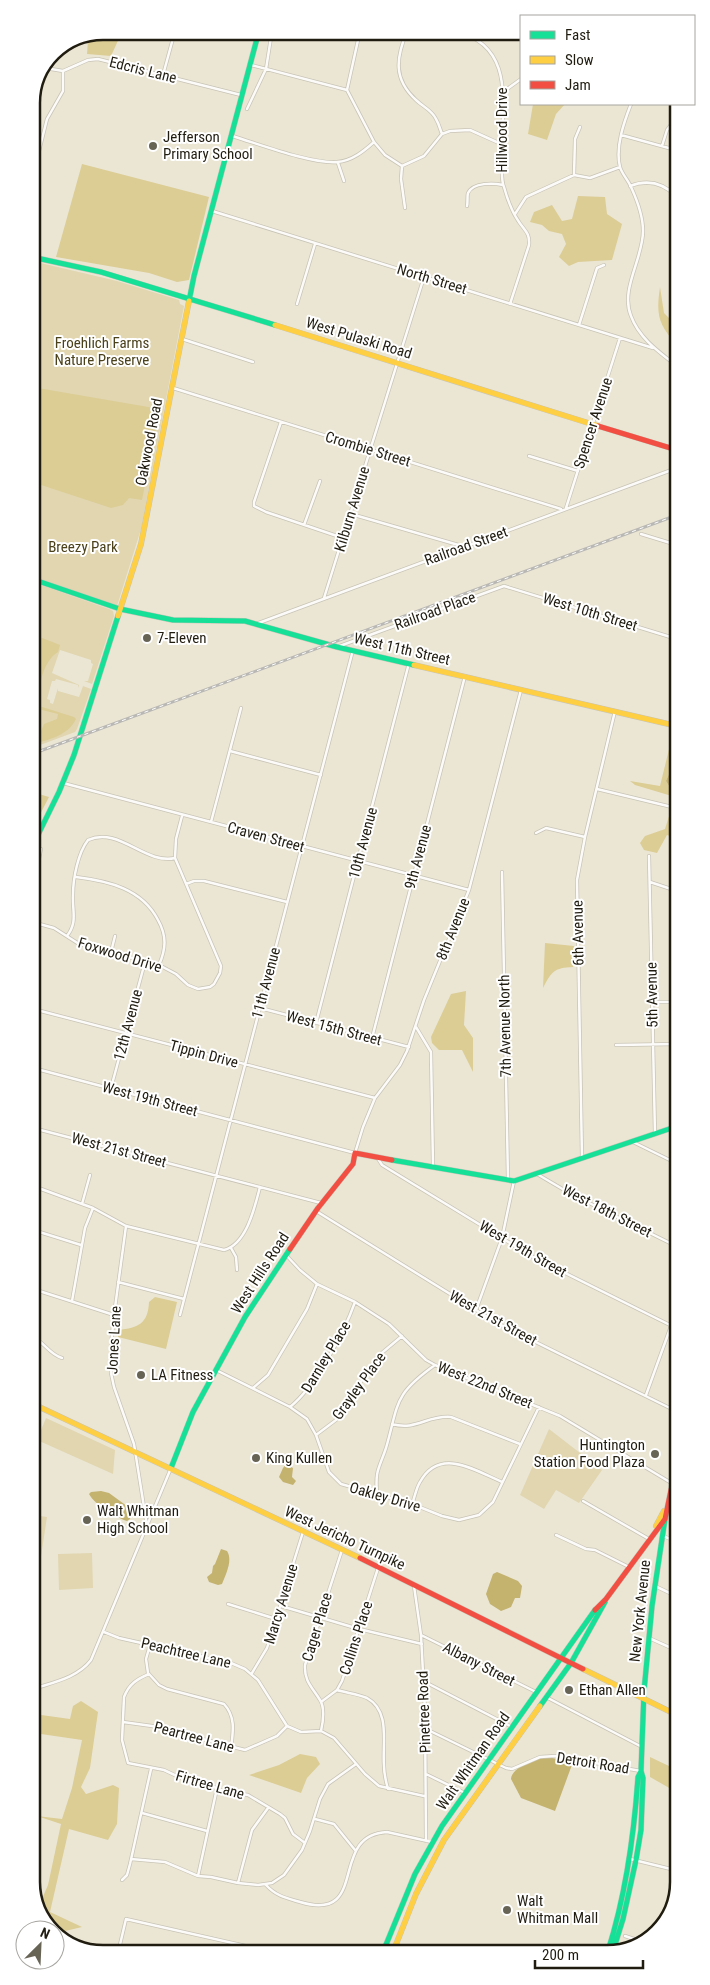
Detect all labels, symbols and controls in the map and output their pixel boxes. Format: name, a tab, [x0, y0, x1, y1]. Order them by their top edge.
legend	[520, 15, 695, 105]
text: Fast	[565, 26, 590, 44]
text: Slow	[565, 51, 594, 69]
street label: Edcris Lane	[108, 53, 178, 87]
text: Jam	[565, 76, 591, 94]
street label: Hillwood Drive	[493, 87, 511, 173]
place label: Jefferson Primary School	[163, 128, 253, 163]
marker: Jefferson Primary School	[147, 140, 159, 152]
street label: North Street	[395, 260, 469, 298]
street label: West Pulaski Road	[304, 313, 414, 363]
park label: Froehlich Farms Nature Preserve	[55, 334, 149, 369]
street label: Spencer Avenue	[570, 375, 616, 471]
street label: Oakwood Road	[132, 397, 166, 487]
street label: Crombie Street	[323, 427, 413, 471]
street label: Kilburn Avenue	[331, 464, 373, 554]
street label: Railroad Street	[422, 523, 510, 569]
park label: Breezy Park	[48, 538, 118, 556]
street label: Railroad Place	[392, 588, 478, 634]
street label: West 10th Street	[540, 589, 640, 635]
place label: 7-Eleven	[157, 629, 207, 647]
street label: West 11th Street	[352, 629, 452, 669]
marker: 7-Eleven	[141, 632, 153, 644]
street label: 10th Avenue	[345, 805, 381, 881]
street label: Craven Street	[225, 818, 307, 856]
street label: 9th Avenue	[401, 823, 435, 891]
street label: 8th Avenue	[432, 895, 474, 963]
street label: 6th Avenue	[568, 900, 588, 966]
street label: Foxwood Drive	[76, 934, 164, 976]
street label: 11th Avenue	[248, 945, 284, 1021]
street label: 5th Avenue	[642, 962, 662, 1028]
street label: 7th Avenue North	[495, 975, 515, 1077]
street label: 12th Avenue	[110, 987, 146, 1063]
street label: West 15th Street	[284, 1007, 384, 1049]
street label: Tippin Drive	[168, 1036, 240, 1072]
street label: West 19th Street	[100, 1078, 200, 1120]
street label: West 21st Street	[70, 1129, 168, 1171]
street label: West 18th Street	[559, 1181, 655, 1241]
street label: West 19th Street	[476, 1217, 570, 1281]
street label: West Hills Road	[227, 1229, 293, 1317]
street label: West 21st Street	[446, 1286, 540, 1350]
street label: Jones Lane	[103, 1306, 125, 1374]
street label: Darnley Place	[298, 1318, 354, 1396]
street label: Grayley Place	[328, 1349, 390, 1423]
street label: West 22nd Street	[435, 1358, 535, 1412]
place label: LA Fitness	[151, 1366, 214, 1384]
marker: LA Fitness	[135, 1369, 147, 1381]
place label: Huntington Station Food Plaza	[534, 1436, 645, 1471]
marker: Huntington Station Food Plaza	[649, 1448, 661, 1460]
place label: King Kullen	[266, 1449, 332, 1467]
marker: King Kullen	[250, 1452, 262, 1464]
street label: Oakley Drive	[347, 1478, 423, 1516]
place label: Walt Whitman High School	[97, 1502, 179, 1537]
street label: West Jericho Turnpike	[282, 1502, 408, 1574]
marker: Walt Whitman High School	[81, 1514, 93, 1526]
street label: New York Avenue	[626, 1559, 654, 1663]
street label: Marcy Avenue	[260, 1562, 302, 1646]
street label: Cager Place	[298, 1590, 336, 1664]
street label: Collins Place	[336, 1599, 376, 1677]
street label: Peachtree Lane	[139, 1634, 233, 1672]
street label: Albany Street	[440, 1638, 518, 1690]
street label: Pinetree Road	[414, 1670, 434, 1754]
place label: Ethan Allen	[579, 1681, 646, 1699]
marker: Ethan Allen	[563, 1684, 575, 1696]
street label: Walt Whitman Road	[432, 1709, 514, 1813]
street label: Peartree Lane	[152, 1718, 236, 1756]
street label: Detroit Road	[555, 1748, 631, 1778]
street label: Firtree Lane	[174, 1767, 246, 1803]
place label: Walt Whitman Mall	[517, 1892, 598, 1927]
marker: Walt Whitman Mall	[501, 1904, 513, 1916]
north arrow	[15, 1920, 65, 1970]
text: N	[38, 1924, 52, 1942]
scale bar	[535, 1938, 642, 1970]
text: 200 m	[542, 1946, 579, 1964]

